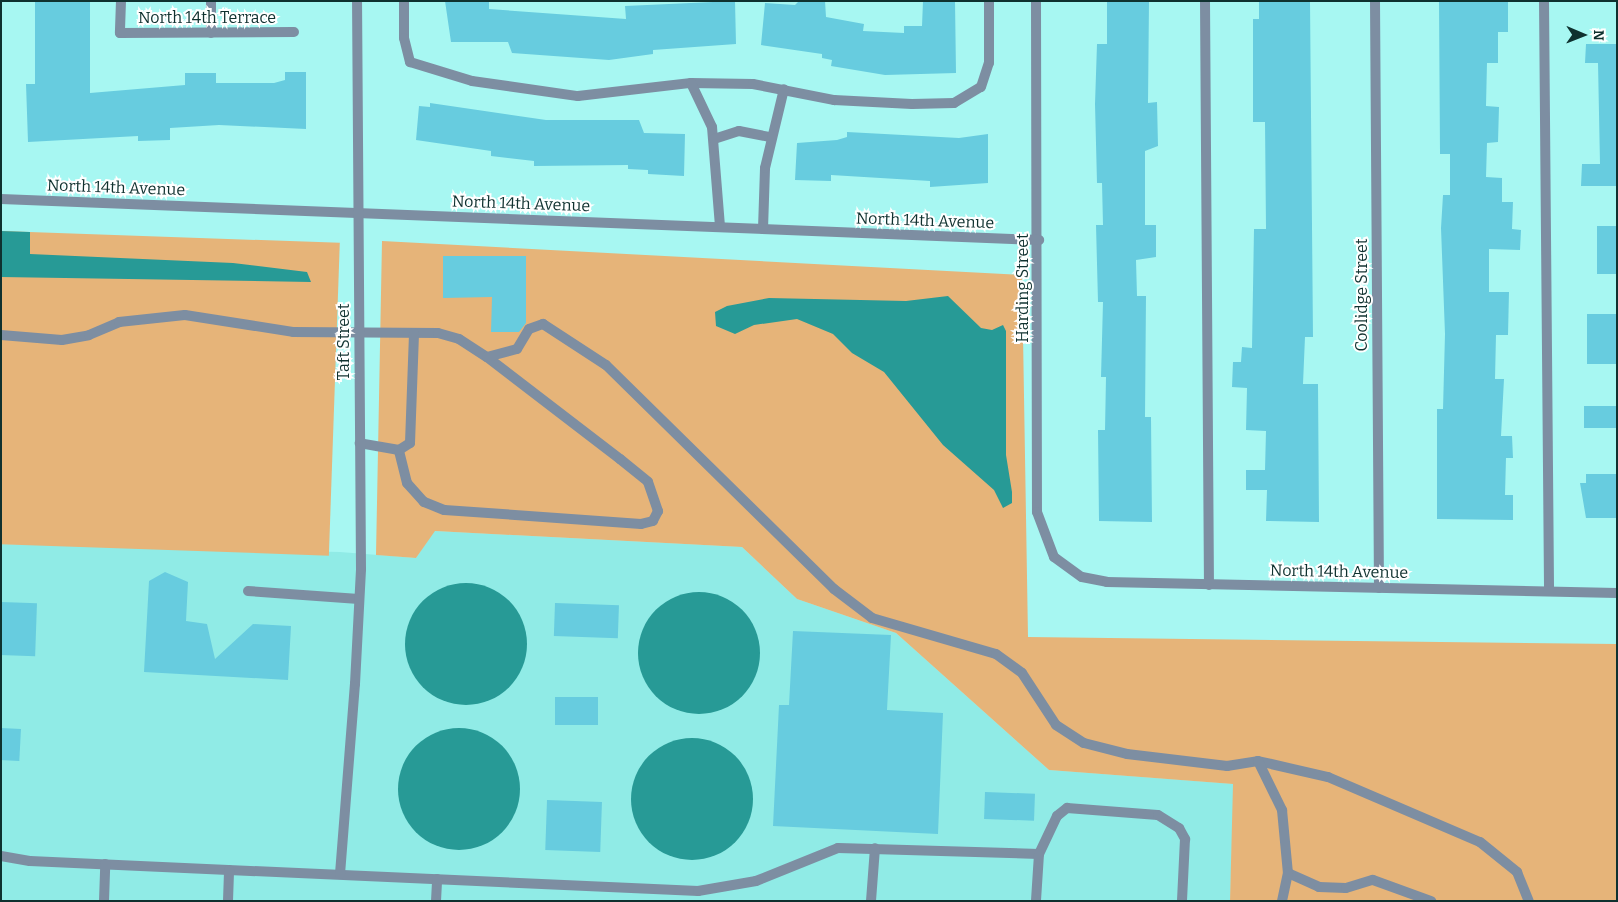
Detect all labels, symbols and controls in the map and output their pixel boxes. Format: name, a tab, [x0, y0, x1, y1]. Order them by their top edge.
street label: North 14th Terrace	[138, 8, 276, 28]
north arrow	[1558, 10, 1608, 60]
text: N	[1590, 30, 1607, 41]
street label: North 14th Avenue	[47, 176, 185, 200]
street label: North 14th Avenue	[452, 192, 590, 216]
street label: North 14th Avenue	[856, 209, 994, 233]
street label: Harding Street	[1013, 233, 1033, 343]
street label: Coolidge Street	[1352, 238, 1372, 352]
street label: Taft Street	[334, 303, 354, 381]
street label: North 14th Avenue	[1270, 561, 1408, 583]

